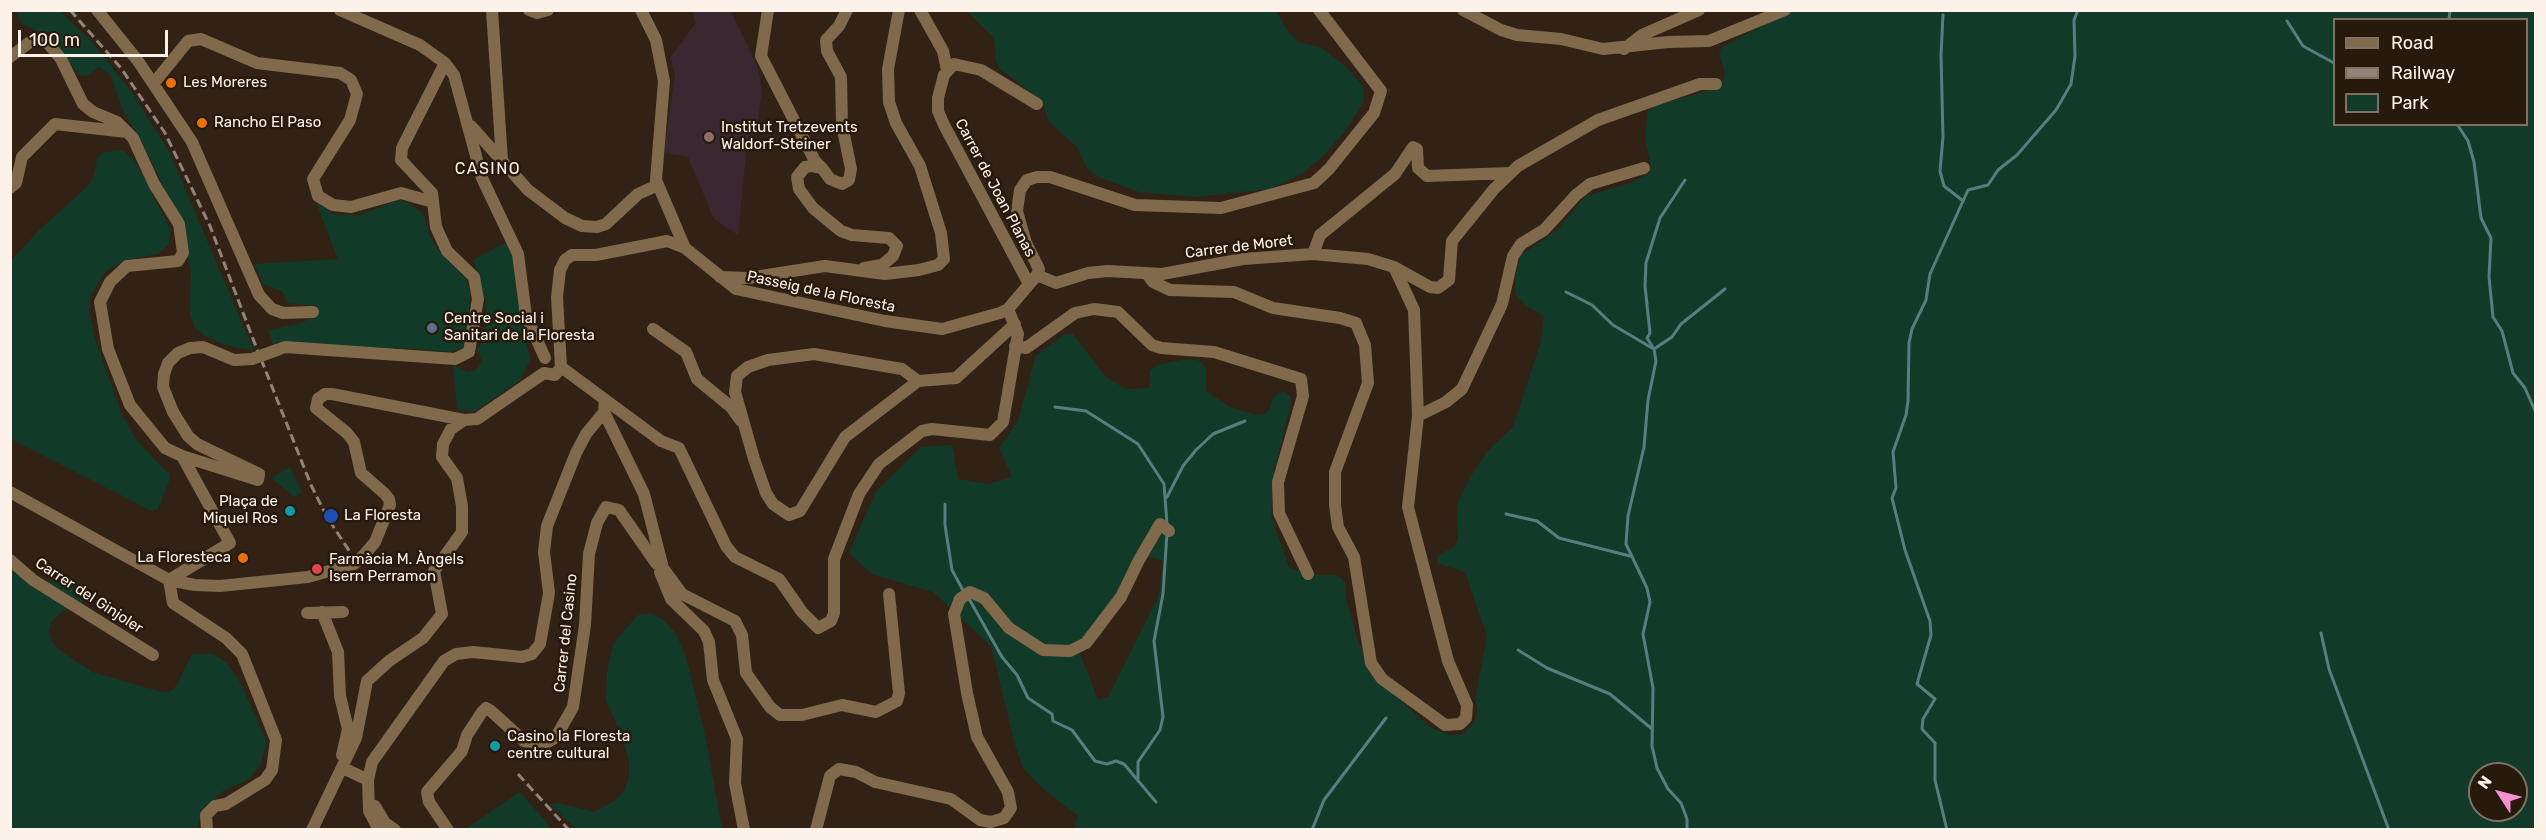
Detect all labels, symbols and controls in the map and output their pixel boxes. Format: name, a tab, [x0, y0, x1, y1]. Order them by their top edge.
scale bar	[21, 18, 171, 56]
legend	[2333, 18, 2528, 126]
text: 100 m	[29, 29, 80, 51]
text: Road	[2391, 32, 2434, 54]
text: Railway	[2391, 62, 2455, 84]
place label: Les Moreres	[183, 74, 267, 92]
marker: Les Moreres	[164, 76, 178, 90]
text: Park	[2391, 92, 2428, 114]
place label: Rancho El Paso	[214, 114, 321, 132]
marker: Rancho El Paso	[195, 116, 209, 130]
street label: Carrer de Joan Planas	[951, 116, 1039, 260]
place label: Institut Tretzevents Waldorf-Steiner	[721, 119, 858, 154]
marker: Institut Tretzevents Waldorf-Steiner	[702, 130, 716, 144]
district label: CASINO	[455, 159, 521, 179]
street label: Carrer de Moret	[1184, 231, 1294, 263]
street label: Passeig de la Floresta	[745, 267, 897, 317]
place label: Centre Social i Sanitari de la Floresta	[444, 310, 595, 345]
marker: Centre Social i Sanitari de la Floresta	[425, 321, 439, 335]
place label: Plaça de Miquel Ros	[203, 493, 278, 528]
marker: Plaça de Miquel Ros	[283, 504, 297, 518]
marker: La Floresta	[322, 507, 340, 525]
place label: La Floresta	[344, 507, 421, 525]
place label: La Floresteca	[137, 549, 231, 567]
marker: La Floresteca	[236, 551, 250, 565]
place label: Farmàcia M. Àngels Isern Perramon	[329, 551, 464, 586]
street label: Carrer del Ginjoler	[32, 554, 146, 638]
marker: Farmàcia M. Àngels Isern Perramon	[310, 562, 324, 576]
street label: Carrer del Casino	[551, 573, 581, 693]
place label: Casino la Floresta centre cultural	[507, 728, 630, 763]
marker: Casino la Floresta centre cultural	[488, 739, 502, 753]
north arrow	[2468, 762, 2528, 822]
text: N	[2474, 772, 2496, 793]

